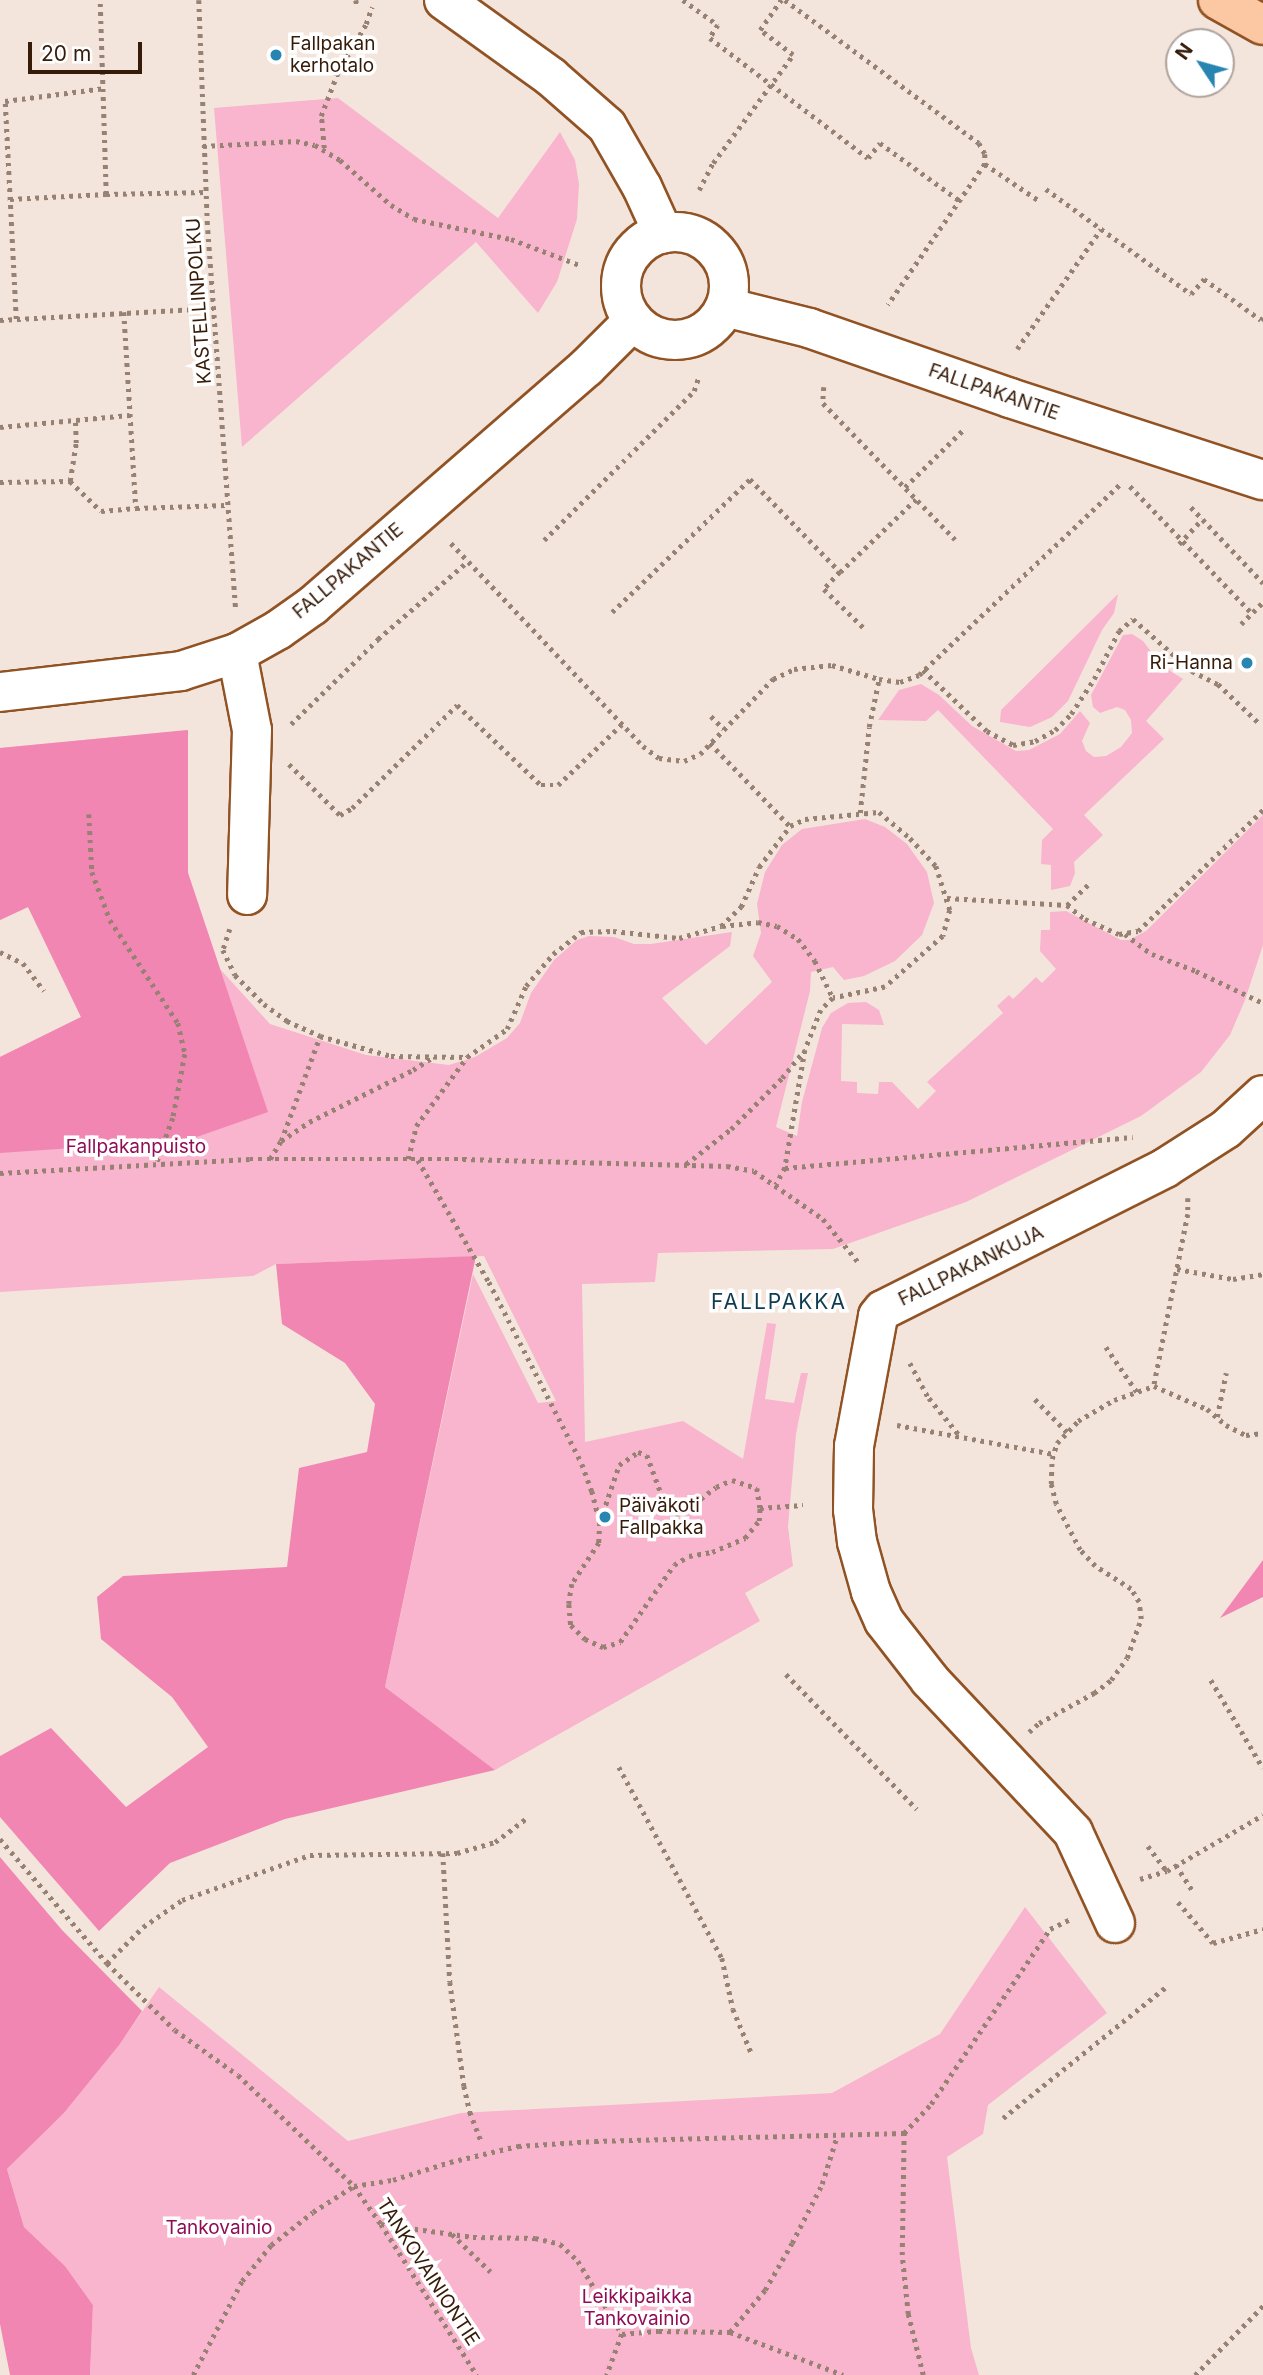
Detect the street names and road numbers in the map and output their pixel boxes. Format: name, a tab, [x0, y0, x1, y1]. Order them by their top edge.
street label: KASTELLINPOLKU	[182, 217, 216, 385]
street label: FALLPAKANTIE	[926, 359, 1062, 425]
street label: FALLPAKANTIE	[288, 518, 408, 624]
street label: FALLPAKANKUJA	[895, 1221, 1047, 1311]
street label: TANKOVAINIONTIE	[372, 2194, 484, 2350]

